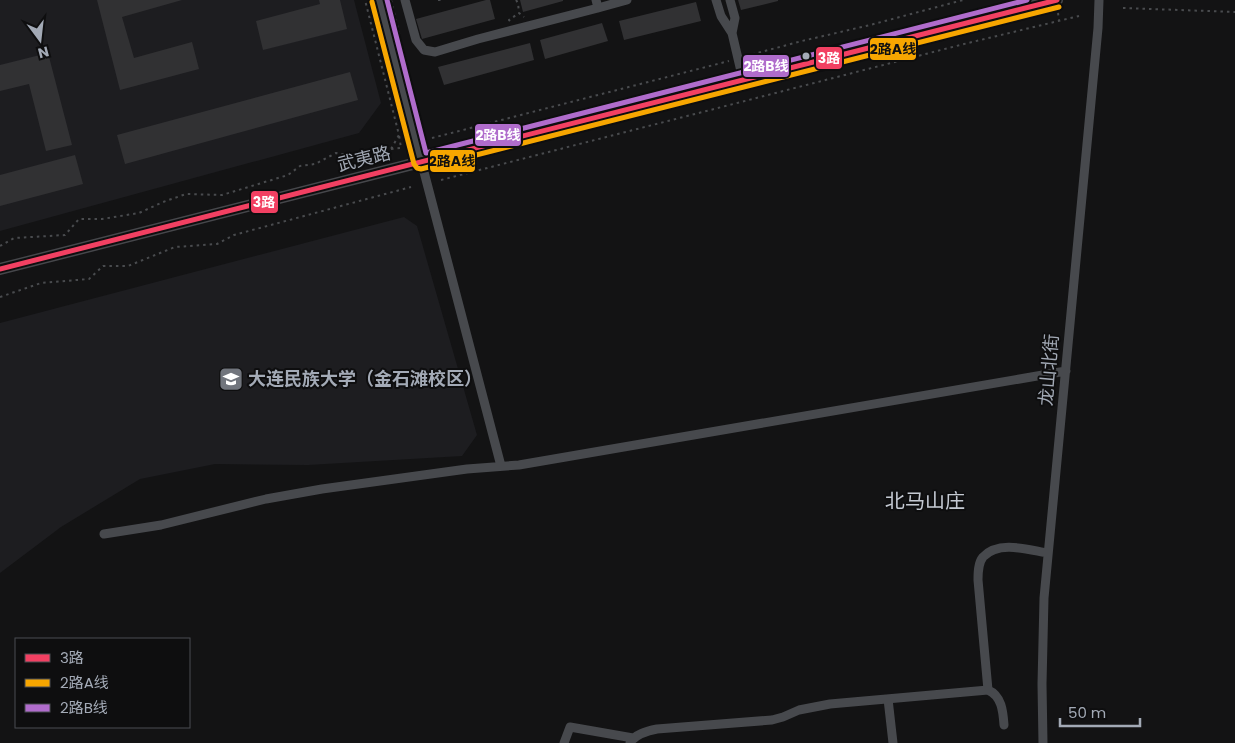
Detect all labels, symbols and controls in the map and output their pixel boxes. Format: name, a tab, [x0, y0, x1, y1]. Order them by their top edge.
north arrow	[15, 15, 65, 65]
line badge: 2路A线	[869, 37, 917, 61]
text: 2路A线	[870, 39, 916, 59]
text: N	[36, 42, 51, 64]
line badge: 3路	[815, 46, 843, 70]
text: 3路	[818, 48, 840, 68]
unlabelled marker	[801, 51, 811, 61]
line badge: 2路B线	[742, 54, 790, 78]
text: 2路B线	[743, 56, 789, 76]
line badge: 2路B线	[474, 123, 522, 147]
text: 2路B线	[475, 125, 521, 145]
street label: 武夷路	[335, 140, 393, 177]
line badge: 2路A线	[429, 149, 476, 173]
text: 2路A线	[429, 151, 475, 171]
line badge: 3路	[250, 190, 279, 214]
text: 3路	[253, 192, 275, 212]
street label: 龙山北街	[1033, 333, 1064, 407]
school or university icon: 大连民族大学（金石滩校区）	[218, 366, 244, 392]
place label: 大连民族大学（金石滩校区）	[248, 366, 482, 391]
district label: 北马山庄	[885, 487, 965, 515]
legend	[15, 638, 190, 728]
text: 3路	[60, 647, 84, 668]
text: 2路A线	[60, 672, 109, 693]
scale bar	[1060, 696, 1140, 728]
text: 2路B线	[60, 697, 108, 718]
text: 50 m	[1068, 702, 1106, 723]

